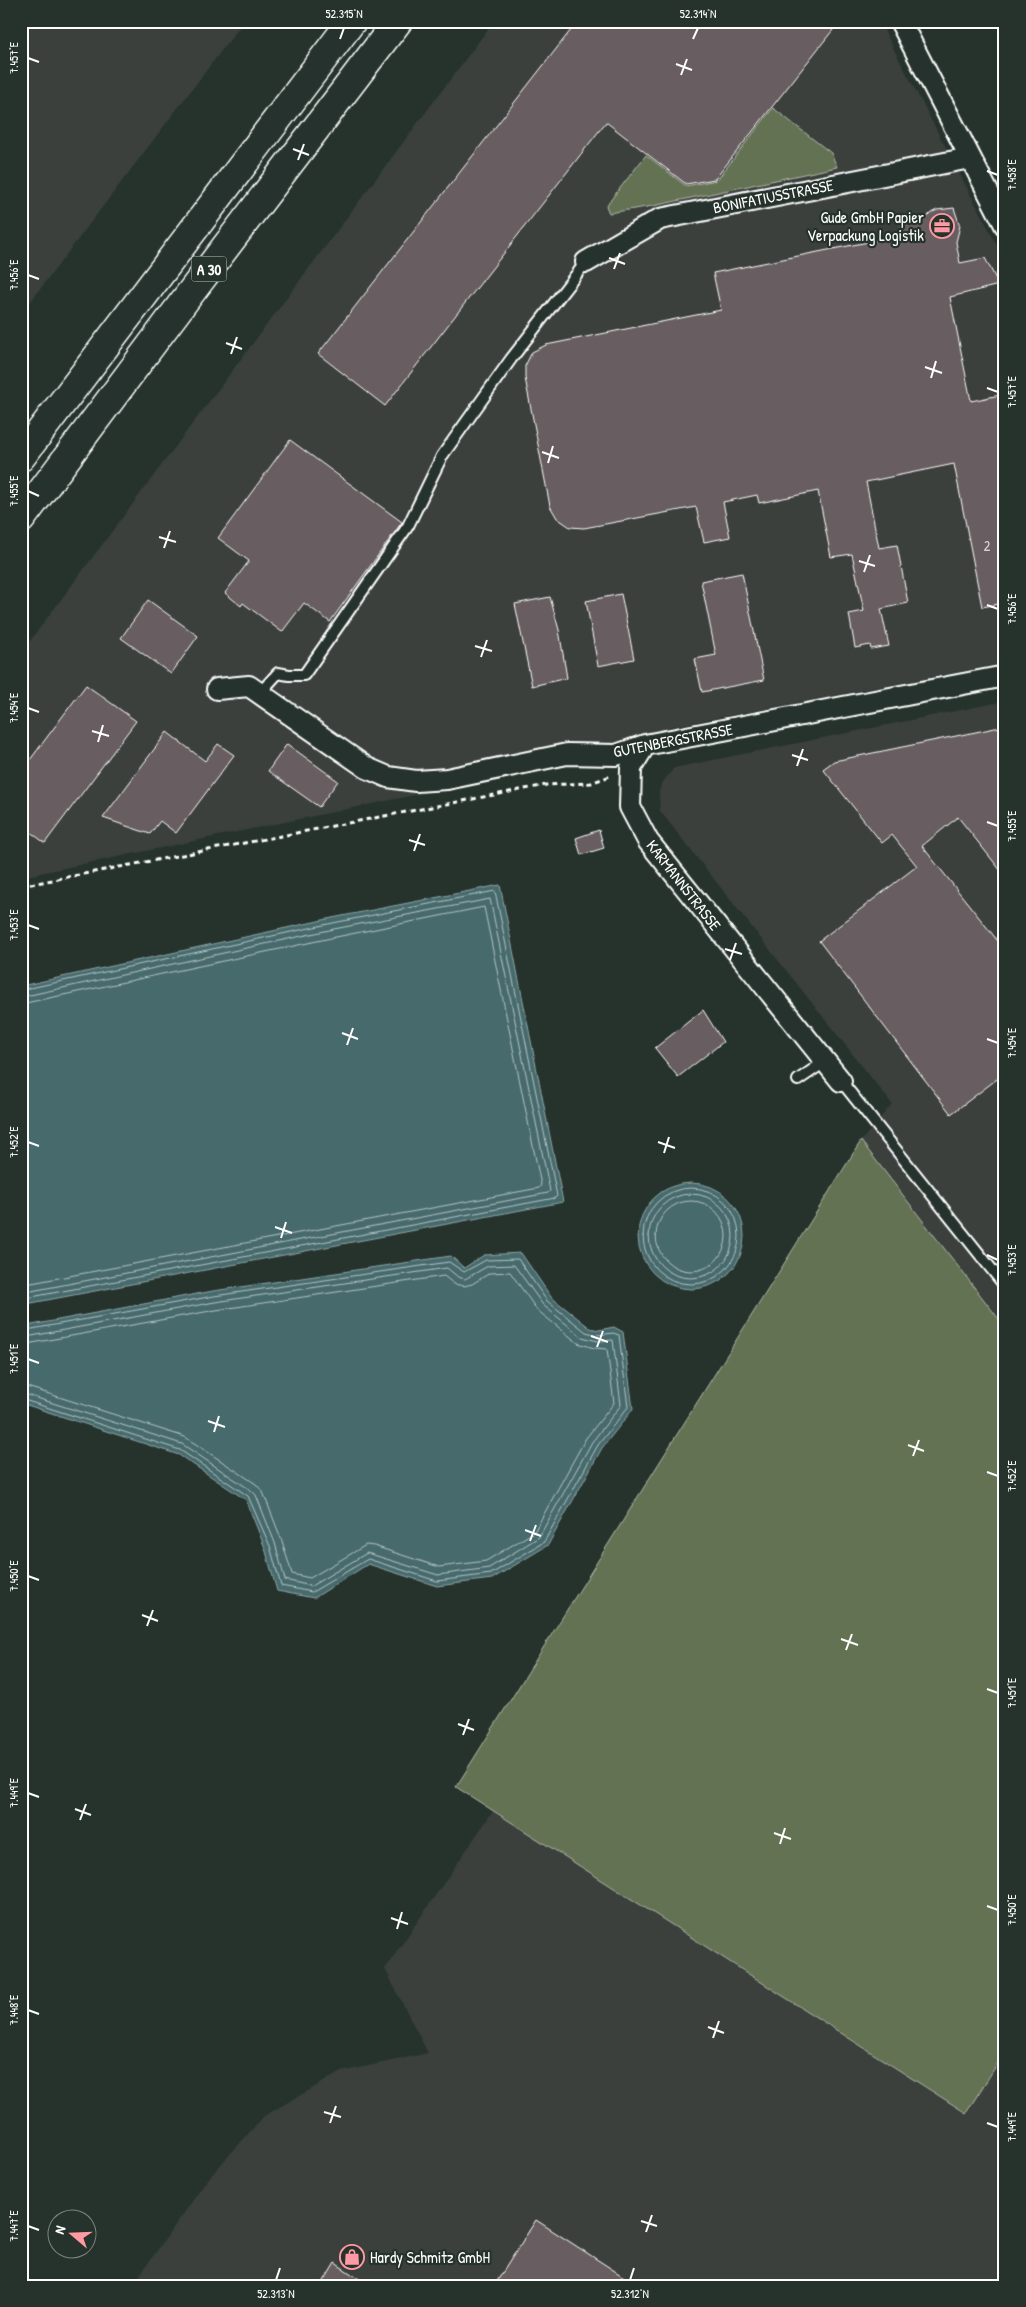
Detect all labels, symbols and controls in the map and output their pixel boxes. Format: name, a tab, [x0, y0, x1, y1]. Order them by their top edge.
text: 52.315°N	[325, 5, 363, 22]
text: 52.314°N	[680, 5, 716, 22]
text: 7.457°E	[5, 41, 22, 74]
text: 7.458°E	[1003, 159, 1020, 191]
street label: BONIFATIUSSTRASSE	[711, 174, 835, 218]
place label: Gude GmbH Papier Verpackung Logistik	[807, 206, 924, 246]
office icon: Gude GmbH Papier Verpackung Logistik	[929, 213, 955, 239]
road number: A 30	[192, 256, 226, 282]
text: 7.456°E	[5, 259, 22, 290]
text: 7.457°E	[1003, 375, 1020, 408]
text: 7.455°E	[5, 475, 22, 507]
house number: 2	[984, 536, 991, 555]
text: 7.456°E	[1003, 593, 1020, 624]
text: 7.454°E	[5, 692, 22, 723]
street label: GUTENBERGSTRASSE	[611, 718, 735, 762]
text: 7.455°E	[1003, 810, 1020, 842]
street label: KARMANNSTRASSE	[642, 835, 726, 935]
text: 7.453°E	[5, 909, 22, 941]
text: 7.454°E	[1003, 1027, 1020, 1058]
text: 7.452°E	[5, 1125, 22, 1158]
text: 7.453°E	[1003, 1244, 1020, 1276]
text: 7.451°E	[5, 1343, 22, 1374]
text: 7.452°E	[1003, 1459, 1020, 1492]
text: 7.450°E	[5, 1560, 22, 1592]
text: 7.451°E	[1003, 1677, 1020, 1708]
text: 7.449°E	[5, 1777, 22, 1808]
text: 7.450°E	[1003, 1894, 1020, 1926]
text: 7.448°E	[5, 1994, 22, 2025]
text: 7.449°E	[1003, 2111, 1020, 2142]
text: 7.447°E	[5, 2210, 22, 2242]
north arrow	[48, 2210, 98, 2260]
text: N	[49, 2222, 70, 2236]
shop icon: Hardy Schmitz GmbH	[339, 2244, 365, 2270]
place label: Hardy Schmitz GmbH	[370, 2246, 490, 2268]
text: 52.313°N	[257, 2285, 295, 2302]
text: 52.312°N	[611, 2285, 649, 2302]

